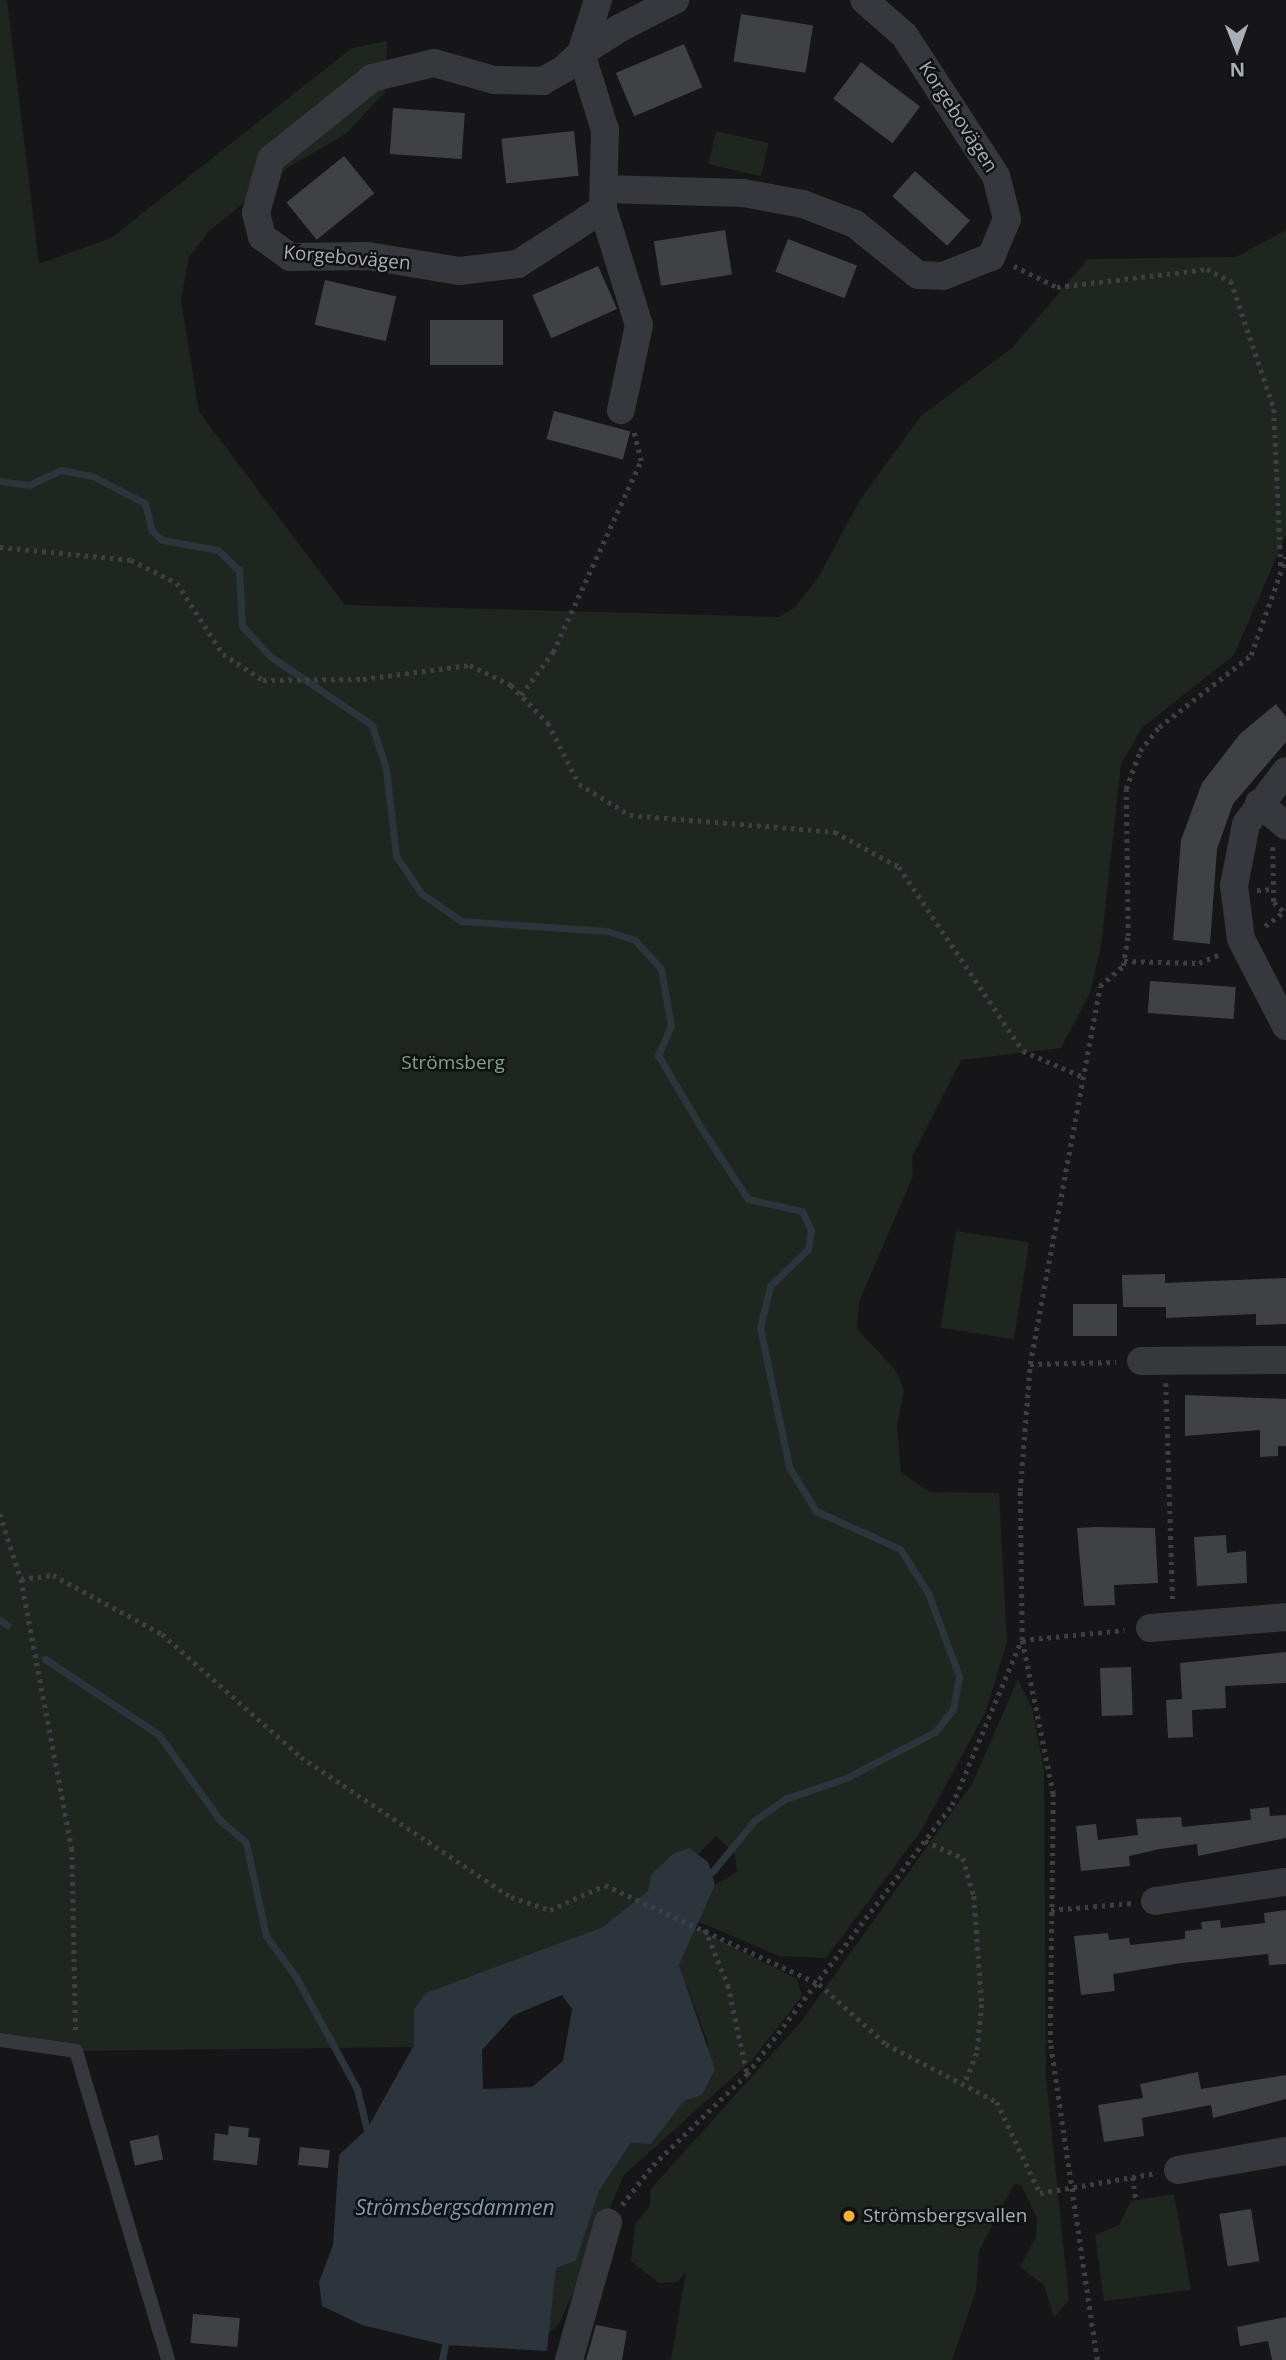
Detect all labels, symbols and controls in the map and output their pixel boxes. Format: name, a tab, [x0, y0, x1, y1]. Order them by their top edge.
north arrow	[1202, 14, 1272, 84]
street label: Korgebovägen	[914, 57, 1002, 177]
text: N	[1229, 57, 1245, 83]
street label: Korgebovägen	[282, 241, 412, 275]
park label: Strömsberg	[401, 1052, 505, 1074]
water label: Strömsbergsdammen	[356, 2194, 554, 2220]
place label: Strömsbergsvallen	[863, 2205, 1027, 2227]
marker: Strömsbergsvallen	[841, 2208, 857, 2224]

